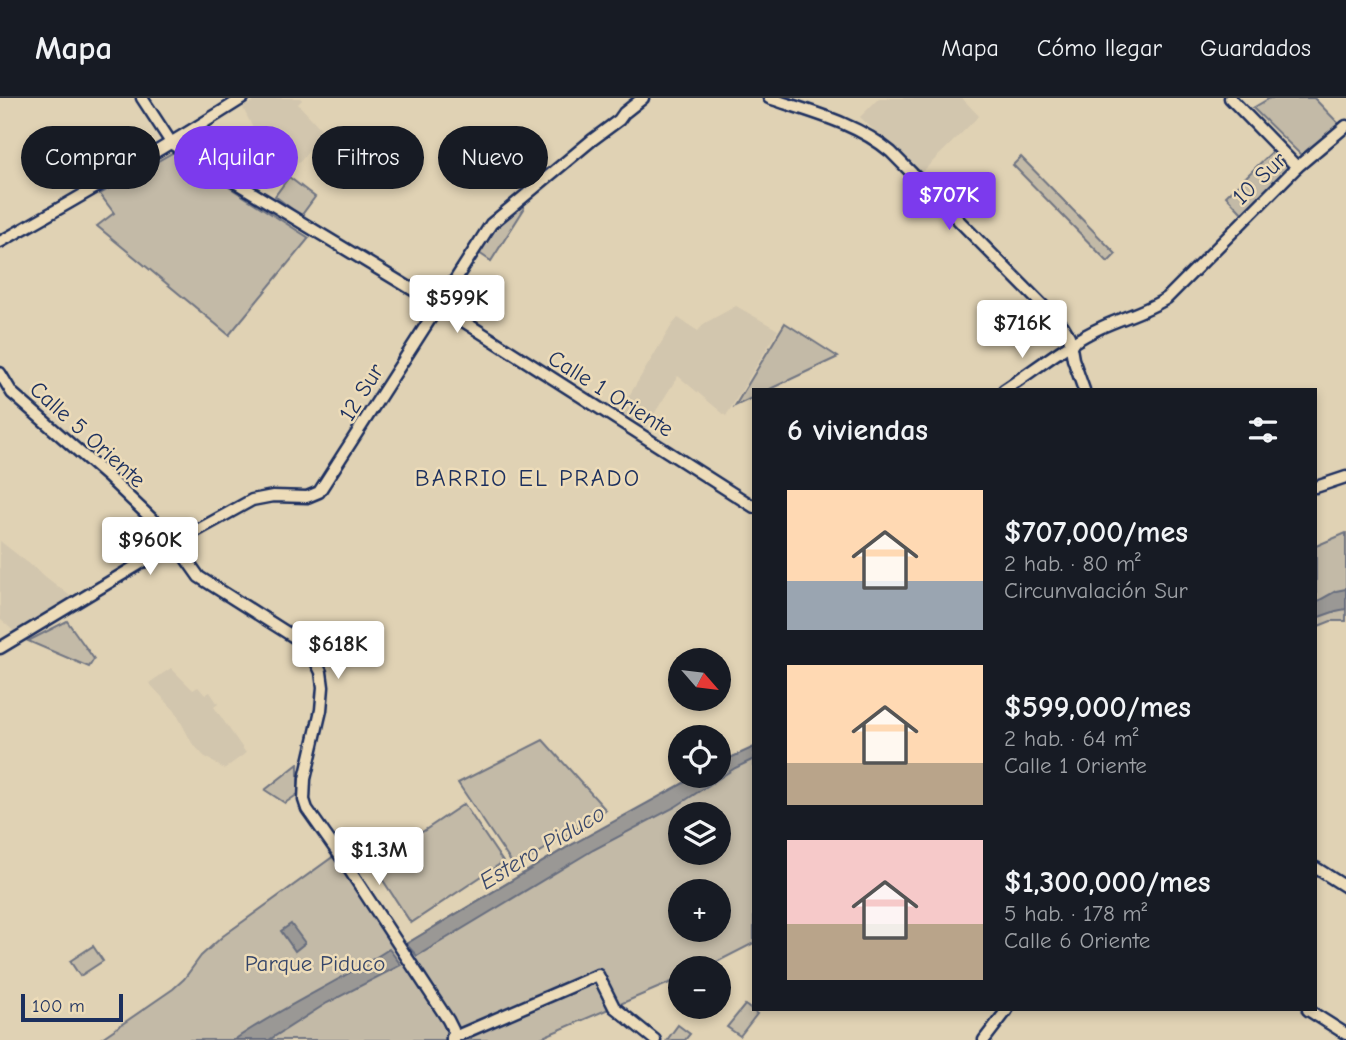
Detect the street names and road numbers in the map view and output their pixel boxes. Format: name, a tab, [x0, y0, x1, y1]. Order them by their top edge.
street label: 10 Sur	[1227, 146, 1292, 210]
street label: Calle 1 Oriente	[543, 344, 678, 443]
street label: 12 Sur	[333, 358, 390, 426]
street label: Calle 5 Oriente	[24, 375, 151, 493]

